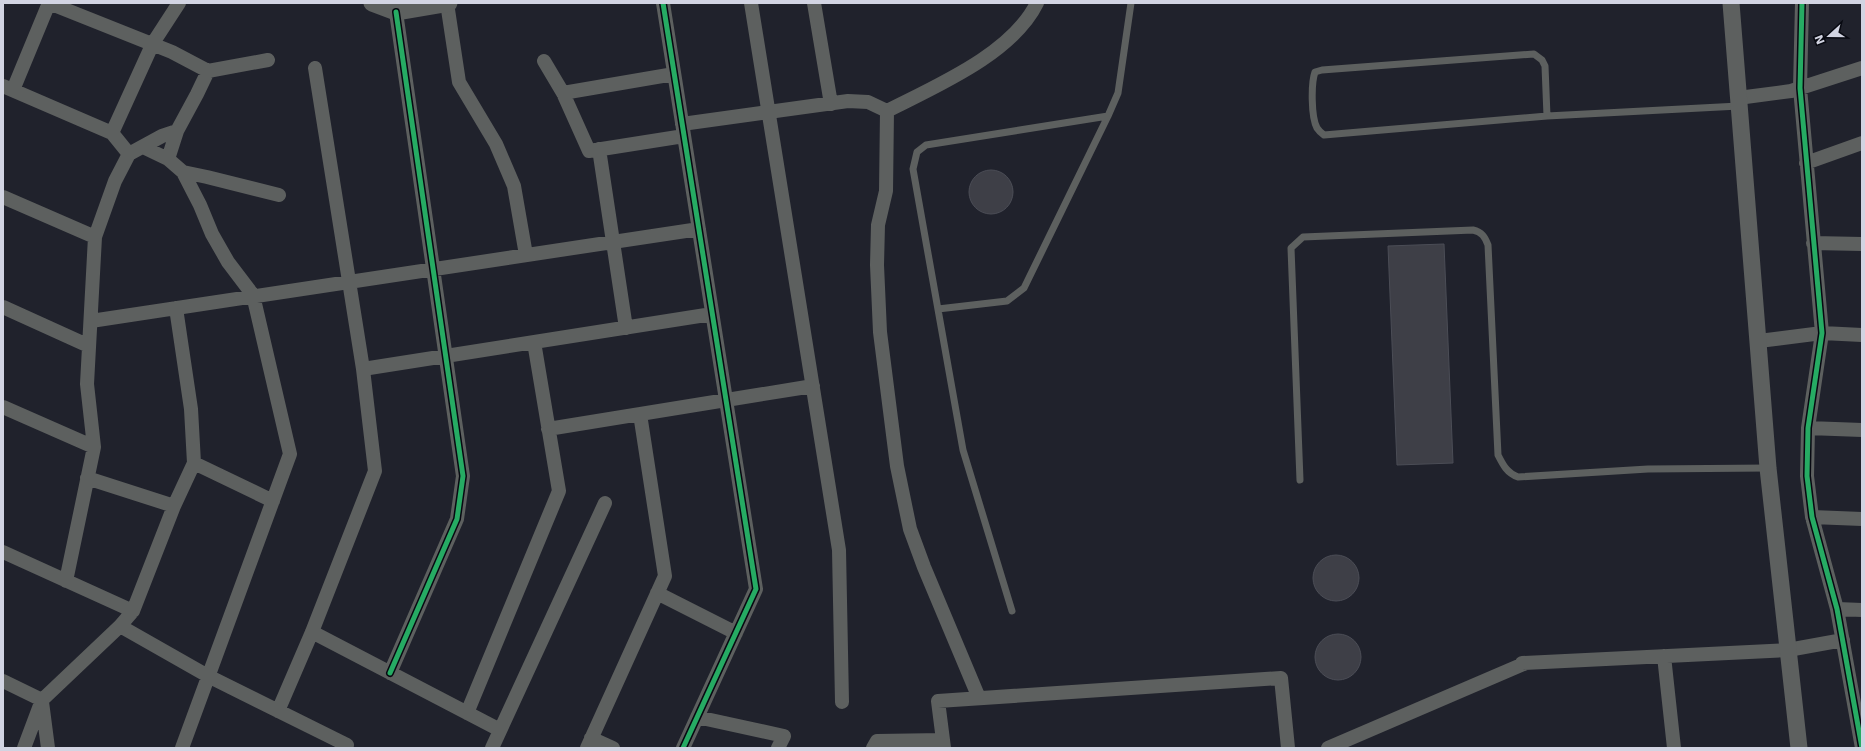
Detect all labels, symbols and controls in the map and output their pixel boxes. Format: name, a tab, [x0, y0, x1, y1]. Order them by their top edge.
north arrow	[1809, 16, 1849, 56]
text: N	[1812, 33, 1828, 46]

